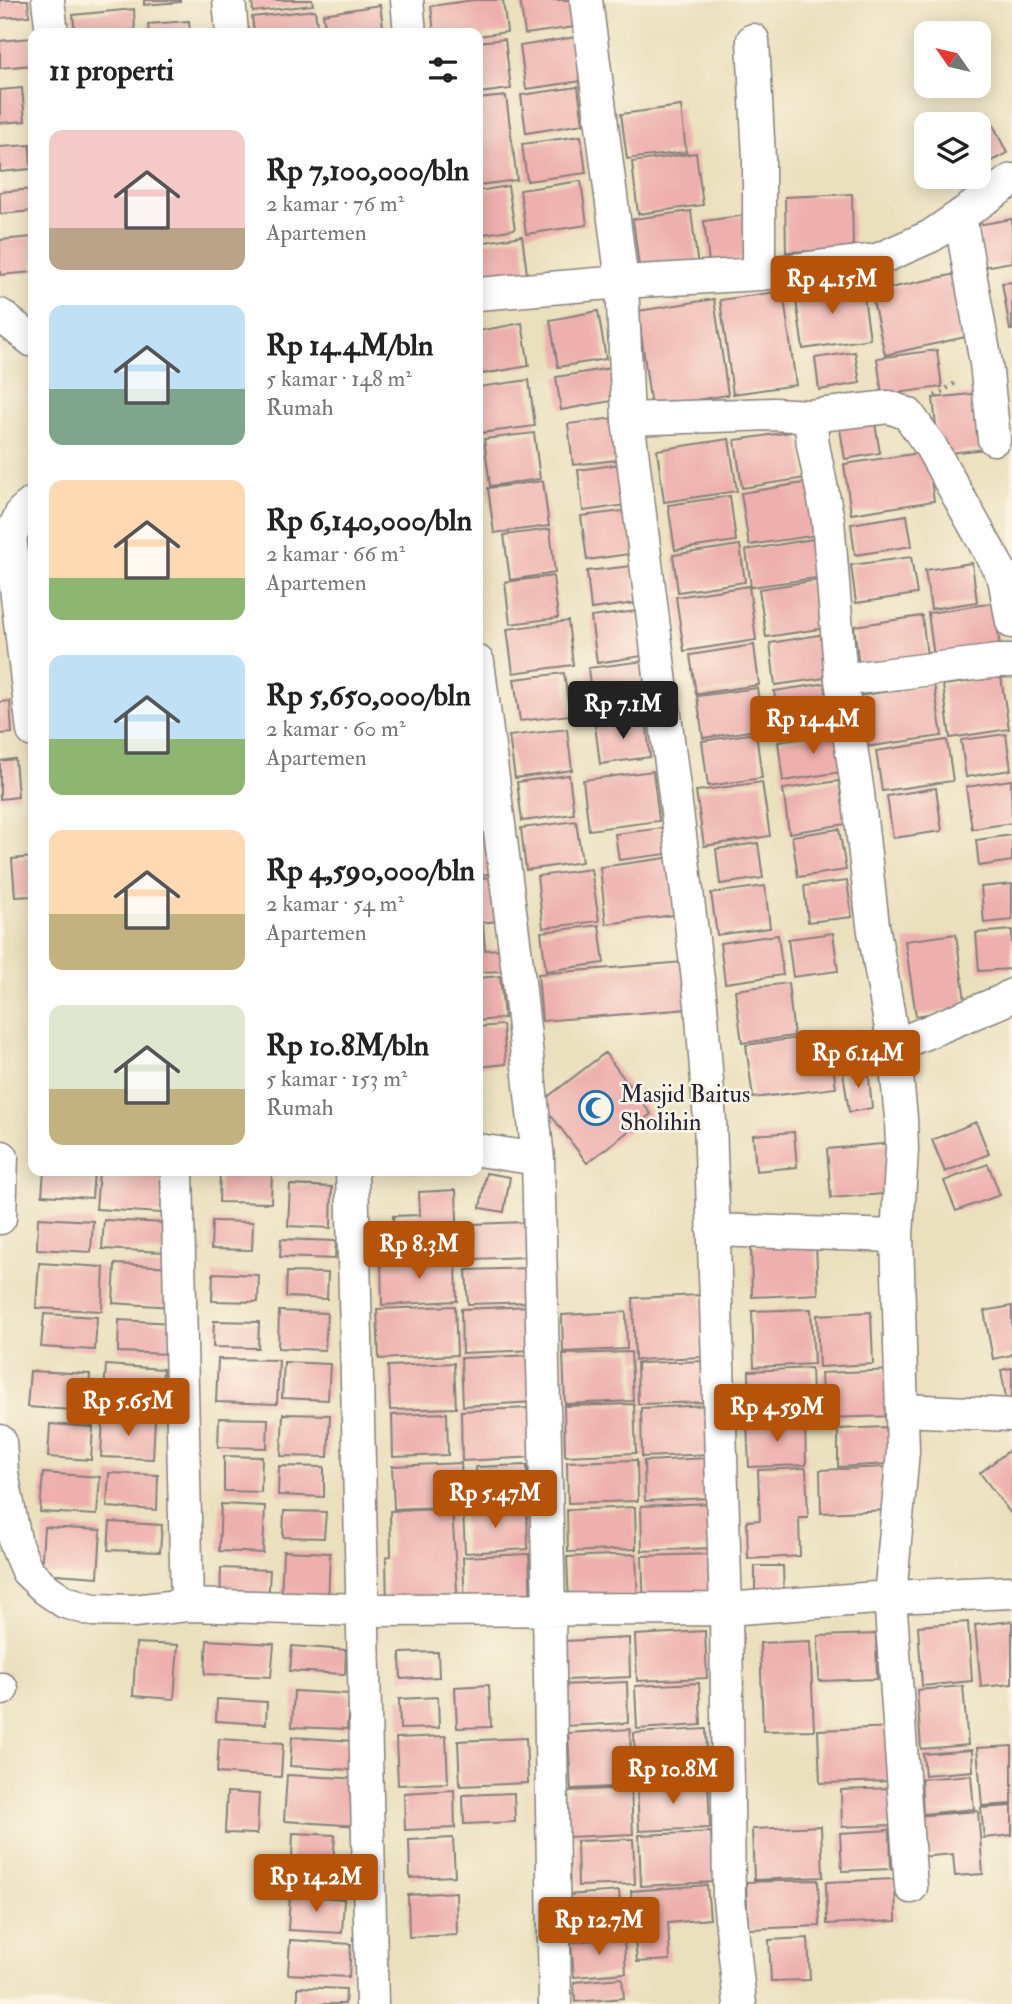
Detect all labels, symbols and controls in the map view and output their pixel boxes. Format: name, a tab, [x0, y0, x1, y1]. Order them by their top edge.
north arrow	[914, 21, 990, 98]
map controls	[914, 21, 991, 189]
icon: filters	[424, 51, 462, 89]
text: 11 properti	[49, 52, 174, 89]
button: layers	[914, 112, 991, 189]
text: Rp 7,100,000/bln	[266, 152, 469, 189]
icon: home	[105, 158, 189, 242]
text: 2 kamar · 76 m²	[266, 189, 404, 218]
text: Apartemen	[266, 218, 367, 247]
pin: Rp 4.15M	[760, 256, 904, 316]
text: Rp 4.15M	[787, 264, 877, 293]
text: Rp 14.4M/bln	[266, 327, 433, 364]
icon: home	[105, 333, 189, 417]
text: 5 kamar · 148 m²	[266, 364, 412, 393]
text: Rumah	[266, 393, 334, 422]
text: Rp 6,140,000/bln	[266, 502, 472, 539]
icon: home	[105, 508, 189, 592]
text: 2 kamar · 66 m²	[266, 539, 405, 568]
text: Apartemen	[266, 568, 367, 597]
text: Rp 5,650,000/bln	[266, 677, 471, 714]
pin: Rp 7.1M	[558, 682, 688, 741]
icon: home	[105, 683, 189, 767]
text: Rp 7.1M	[584, 689, 662, 718]
pin: Rp 14.4M	[741, 696, 885, 756]
text: Rp 14.4M	[766, 704, 860, 733]
text: 2 kamar · 60 m²	[266, 714, 405, 743]
text: Apartemen	[266, 743, 367, 772]
text: Rp 4,590,000/bln	[266, 852, 475, 889]
icon: home	[105, 858, 189, 942]
text: 2 kamar · 54 m²	[266, 889, 404, 918]
text: Apartemen	[266, 918, 367, 947]
text: Rp 10.8M/bln	[266, 1027, 429, 1064]
pin: Rp 6.14M	[786, 1030, 930, 1090]
icon: home	[105, 1033, 189, 1117]
text: Rp 6.14M	[812, 1038, 904, 1067]
text: 5 kamar · 153 m²	[266, 1064, 408, 1093]
place label: Masjid Baitus Sholihin	[620, 1079, 750, 1138]
mosque icon: Masjid Baitus Sholihin	[577, 1089, 615, 1127]
text: Rumah	[266, 1093, 334, 1122]
pin: Rp 8.3M	[354, 1222, 484, 1281]
text: Rp 8.3M	[379, 1229, 459, 1258]
pin: Rp 5.65M	[56, 1378, 200, 1438]
pin: Rp 4.59M	[705, 1384, 849, 1444]
text: Rp 5.65M	[82, 1386, 174, 1415]
text: Rp 4.59M	[730, 1392, 824, 1421]
pin: Rp 5.47M	[423, 1470, 567, 1530]
text: Rp 5.47M	[449, 1478, 541, 1507]
pin: Rp 10.8M	[601, 1746, 745, 1806]
text: Rp 10.8M	[628, 1754, 718, 1783]
pin: Rp 14.2M	[244, 1854, 388, 1914]
text: Rp 14.2M	[270, 1862, 362, 1891]
pin: Rp 12.7M	[527, 1898, 671, 1957]
text: Rp 12.7M	[554, 1905, 644, 1934]

